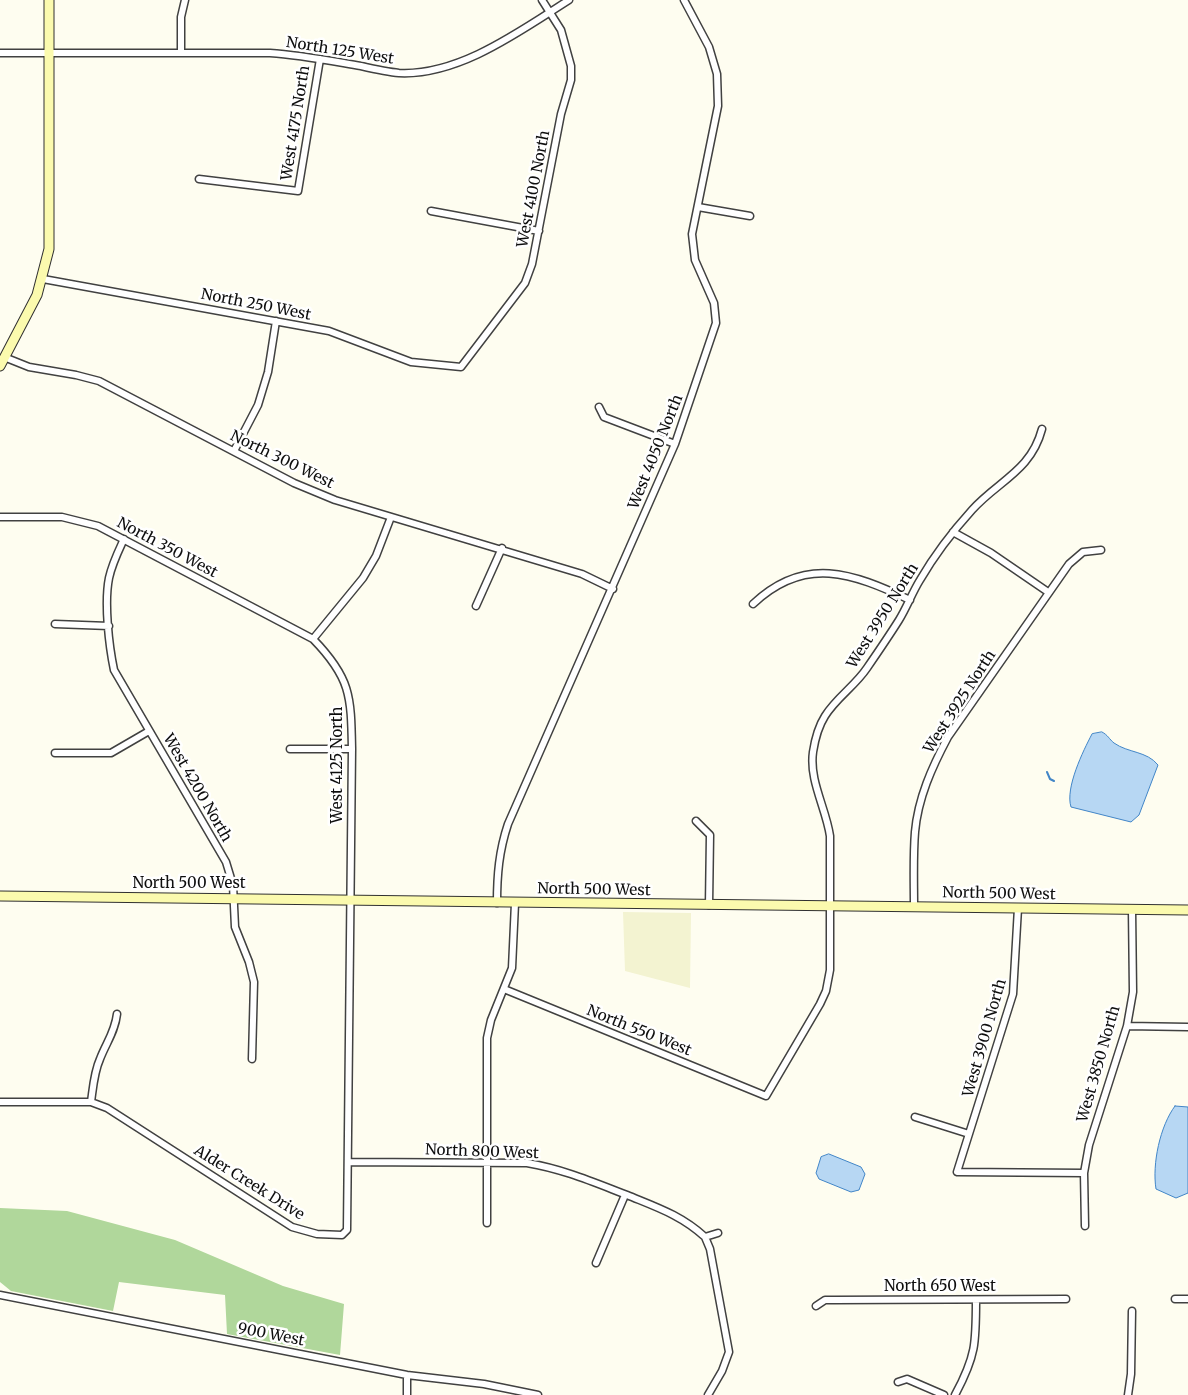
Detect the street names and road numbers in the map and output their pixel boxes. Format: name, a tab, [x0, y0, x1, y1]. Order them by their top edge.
street label: North 125 West	[285, 34, 395, 68]
street label: West 4175 North	[278, 64, 314, 182]
street label: West 4100 North	[514, 129, 554, 249]
street label: North 250 West	[199, 286, 313, 324]
street label: West 4050 North	[625, 392, 687, 512]
street label: North 300 West	[227, 427, 337, 493]
street label: North 350 West	[114, 514, 220, 582]
street label: West 3950 North	[844, 560, 922, 672]
street label: West 3925 North	[920, 647, 1000, 757]
street label: West 4125 North	[329, 706, 347, 824]
street label: West 4200 North	[159, 731, 235, 845]
street label: North 500 West	[132, 875, 246, 893]
street label: North 500 West	[537, 880, 651, 900]
street label: North 500 West	[942, 884, 1056, 904]
street label: West 3900 North	[960, 977, 1010, 1099]
street label: North 550 West	[584, 1002, 694, 1060]
street label: West 3850 North	[1074, 1004, 1124, 1124]
street label: North 800 West	[425, 1141, 539, 1163]
street label: Alder Creek Drive	[191, 1142, 307, 1224]
street label: North 650 West	[884, 1278, 996, 1296]
street label: 900 West	[236, 1320, 306, 1350]

